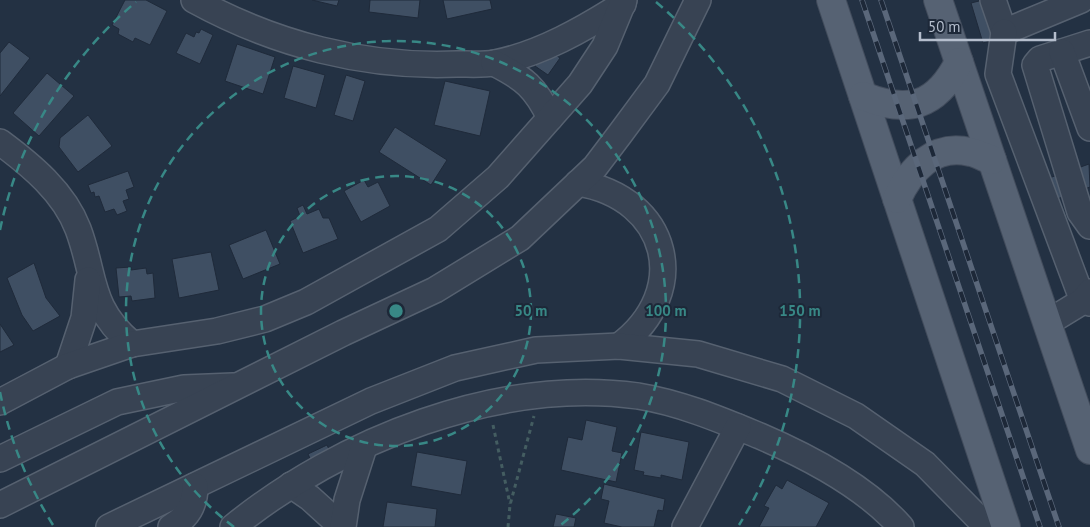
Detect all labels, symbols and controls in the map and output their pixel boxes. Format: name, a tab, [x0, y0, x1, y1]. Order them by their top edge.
scale bar	[920, 10, 1055, 42]
text: 50 m	[928, 17, 961, 36]
text: 50 m	[515, 301, 547, 320]
text: 100 m	[645, 301, 687, 320]
text: 150 m	[779, 301, 821, 320]
centre of rings	[387, 302, 405, 320]

